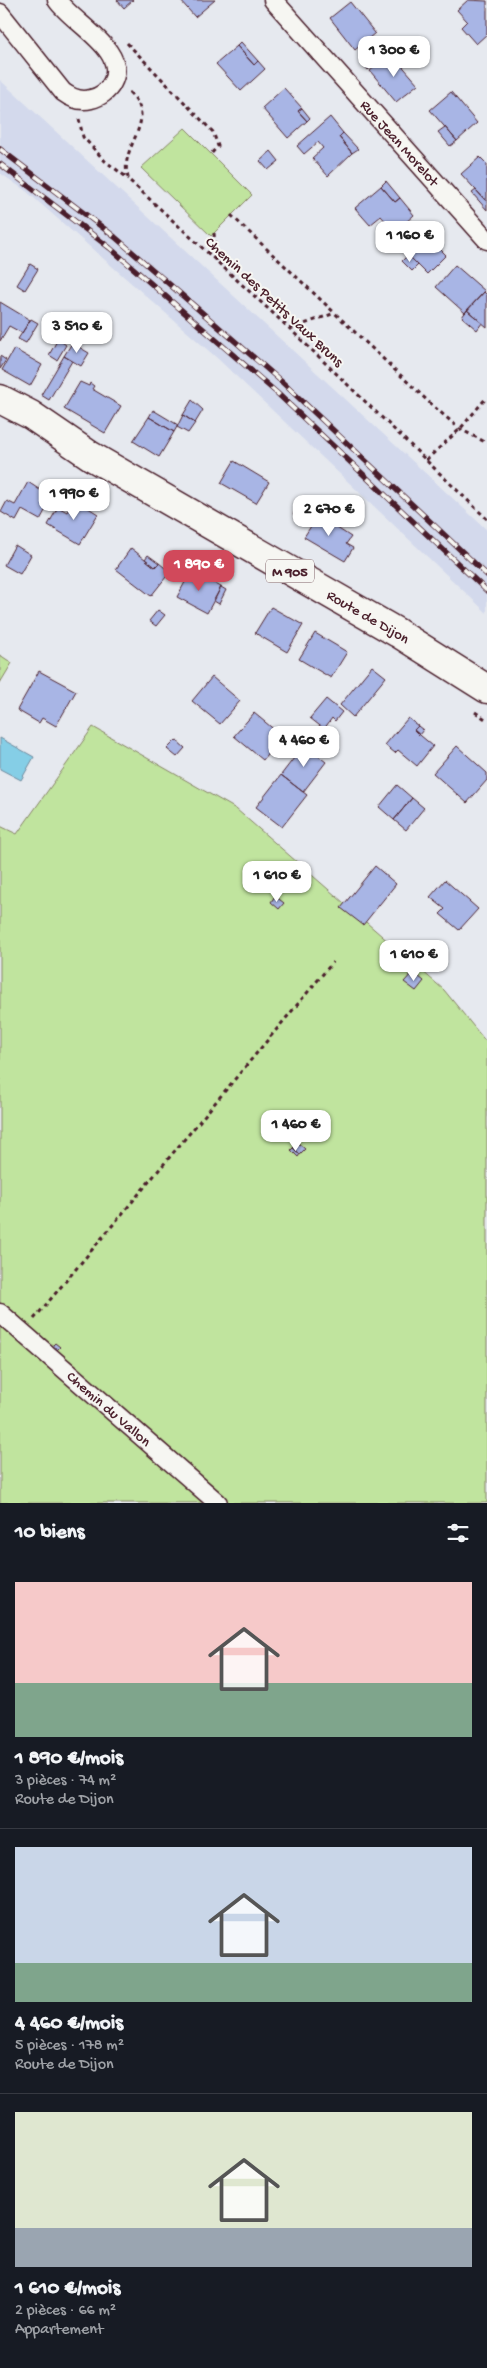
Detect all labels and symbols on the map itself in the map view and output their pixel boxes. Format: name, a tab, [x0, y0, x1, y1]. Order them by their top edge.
pin: 1 300 €	[348, 36, 440, 78]
street label: Rue Jean Morelot	[355, 97, 443, 192]
pin: 1 160 €	[364, 220, 456, 263]
street label: Chemin des Petits Vaux Bruns	[201, 234, 347, 372]
pin: 3 510 €	[31, 312, 123, 354]
pin: 1 990 €	[28, 478, 120, 521]
pin: 2 670 €	[283, 494, 375, 537]
pin: 1 890 €	[153, 550, 245, 592]
road number: M 905	[266, 560, 314, 582]
street label: Route de Dijon	[323, 587, 412, 649]
pin: 4 460 €	[258, 726, 350, 768]
pin: 1 610 €	[231, 860, 323, 903]
pin: 1 610 €	[368, 940, 460, 982]
pin: 1 460 €	[250, 1110, 342, 1152]
street label: Chemin du Vallon	[62, 1368, 154, 1451]

